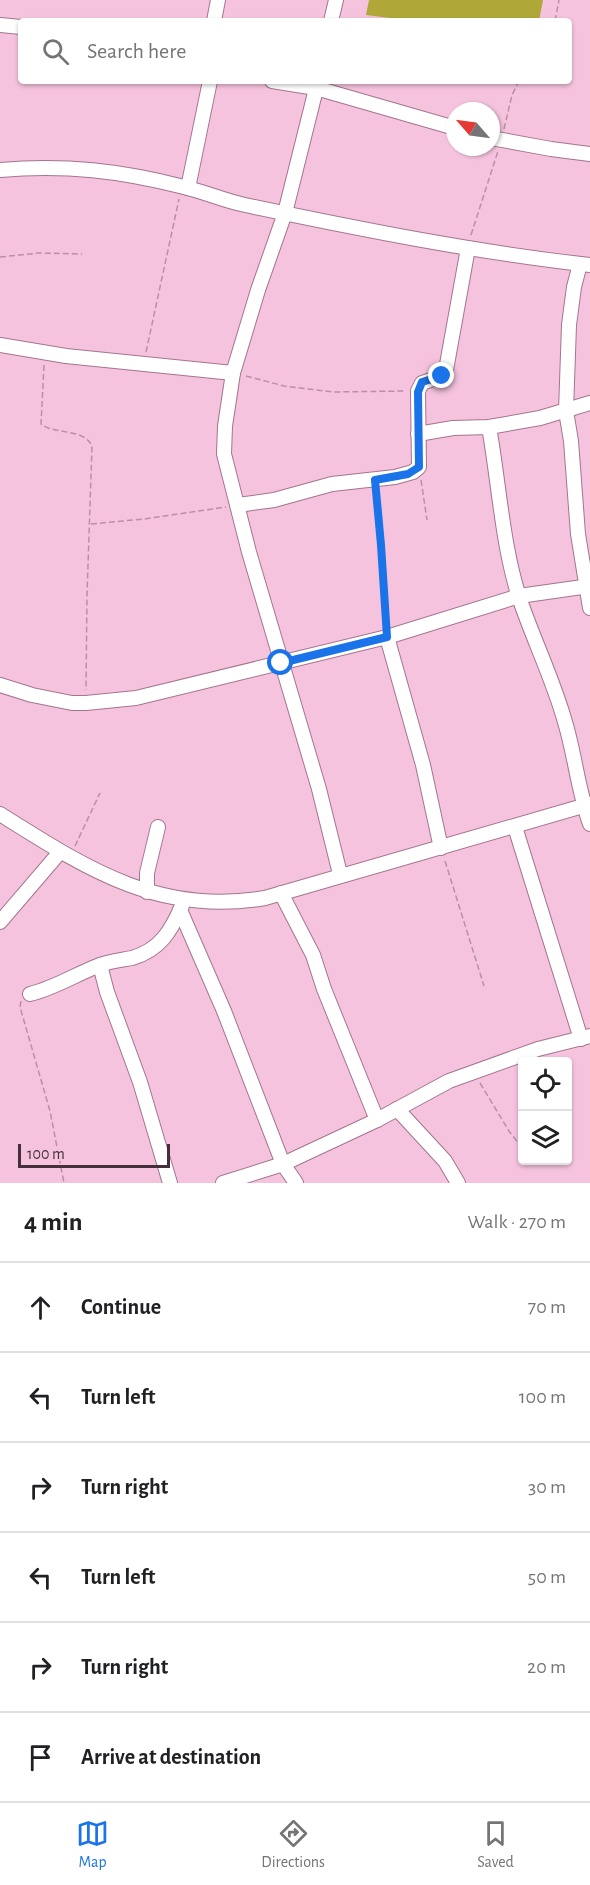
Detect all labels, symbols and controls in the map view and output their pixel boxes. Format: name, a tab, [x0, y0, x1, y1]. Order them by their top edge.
search box	[18, 18, 572, 84]
icon: search	[39, 35, 72, 68]
text: Search here	[87, 40, 186, 62]
north arrow	[446, 102, 500, 156]
route end	[428, 362, 454, 388]
route start	[267, 649, 293, 675]
map controls	[518, 1057, 572, 1165]
button: locate	[518, 1057, 572, 1111]
button: layers	[518, 1111, 572, 1165]
scale bar	[18, 1141, 170, 1168]
text: 100 m	[27, 1146, 65, 1162]
text: 4 min	[24, 1209, 83, 1235]
text: Walk · 270 m	[467, 1212, 566, 1232]
icon: ahead	[24, 1291, 57, 1324]
text: Continue	[81, 1296, 161, 1318]
text: 70 m	[528, 1297, 566, 1317]
icon: left	[24, 1381, 57, 1414]
text: Turn left	[81, 1386, 155, 1408]
text: 100 m	[519, 1387, 566, 1407]
icon: right	[24, 1471, 57, 1504]
text: Turn right	[81, 1476, 168, 1498]
text: 30 m	[528, 1477, 566, 1497]
icon: left	[24, 1561, 57, 1594]
text: Turn left	[81, 1566, 155, 1588]
text: 50 m	[528, 1567, 566, 1587]
icon: right	[24, 1651, 57, 1684]
text: Turn right	[81, 1656, 168, 1678]
text: 20 m	[527, 1657, 566, 1677]
icon: arrive	[24, 1741, 57, 1774]
text: Arrive at destination	[81, 1746, 261, 1768]
tab: Map	[76, 1817, 109, 1872]
tab: Directions	[261, 1817, 325, 1872]
tab: Saved	[477, 1817, 514, 1872]

